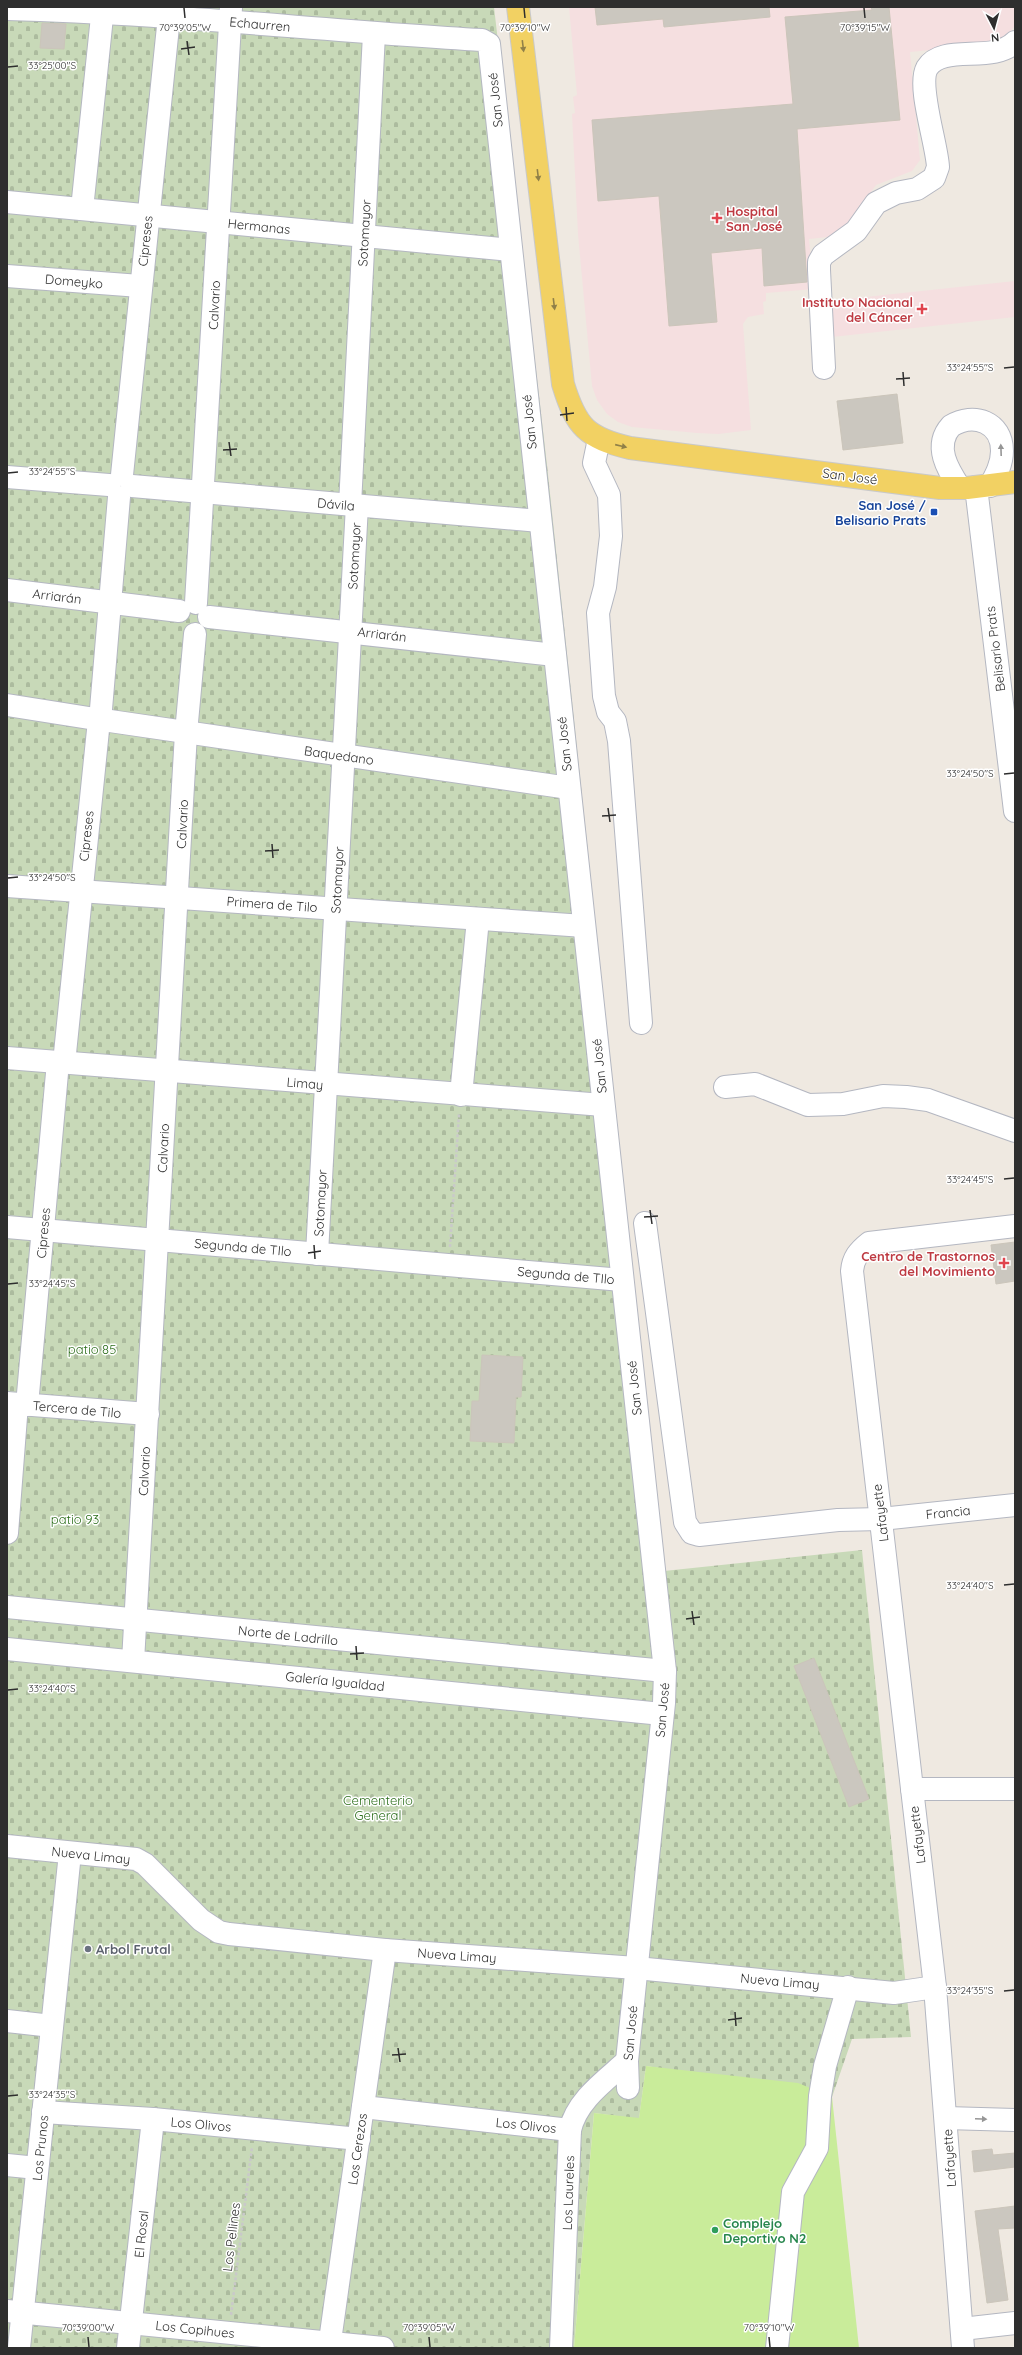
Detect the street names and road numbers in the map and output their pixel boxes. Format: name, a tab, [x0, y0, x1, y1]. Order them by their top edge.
street label: Echaurren	[229, 13, 291, 35]
street label: San José	[484, 72, 506, 128]
street label: Sotomayor	[354, 199, 374, 267]
street label: Cipreses	[134, 215, 156, 267]
street label: Hermanas	[227, 215, 291, 237]
street label: Domeyko	[44, 270, 104, 292]
street label: Calvario	[205, 280, 223, 330]
street label: San José	[518, 394, 540, 450]
street label: San José	[822, 465, 878, 487]
street label: Dávila	[317, 494, 355, 514]
street label: Sotomayor	[344, 522, 364, 590]
street label: Arriarán	[32, 585, 82, 607]
street label: Belisario Prats	[982, 605, 1008, 693]
street label: Arriarán	[357, 623, 407, 645]
street label: San José	[553, 716, 575, 772]
street label: Baquedano	[303, 742, 375, 768]
street label: Calvario	[173, 799, 191, 849]
street label: Cipreses	[75, 810, 97, 862]
street label: Sotomayor	[327, 846, 347, 914]
street label: Primera de Tilo	[226, 893, 318, 915]
street label: San José	[588, 1038, 610, 1094]
street label: Limay	[286, 1073, 324, 1093]
street label: Calvario	[154, 1123, 172, 1173]
street label: Sotomayor	[310, 1169, 330, 1237]
street label: Cipreses	[33, 1207, 53, 1259]
street label: Segunda de TIlo	[194, 1235, 292, 1259]
street label: Segunda de TIlo	[517, 1263, 615, 1287]
street label: San José	[623, 1360, 645, 1416]
street label: Tercera de Tilo	[32, 1397, 122, 1421]
street label: Calvario	[135, 1446, 153, 1496]
street label: Lafayette	[869, 1483, 891, 1543]
street label: Francia	[925, 1502, 971, 1522]
street label: Norte de Ladrillo	[237, 1622, 339, 1648]
street label: Galería Igualdad	[285, 1668, 385, 1694]
street label: San José	[652, 1682, 672, 1738]
street label: Lafayette	[906, 1805, 928, 1865]
street label: Nueva Limay	[51, 1843, 131, 1867]
street label: Nueva Limay	[417, 1944, 497, 1966]
street label: Nueva Limay	[740, 1970, 820, 1992]
street label: San José	[620, 2005, 640, 2061]
street label: Los Cerezos	[344, 2112, 370, 2186]
street label: Los Olivos	[170, 2113, 232, 2135]
street label: Los Prunos	[29, 2114, 51, 2182]
street label: Los Olivos	[495, 2114, 557, 2136]
street label: Lafayette	[939, 2128, 959, 2188]
street label: Los Laureles	[559, 2155, 577, 2231]
street label: Los Pellines	[219, 2202, 243, 2272]
street label: El Rosal	[131, 2210, 151, 2258]
street label: Los Copihues	[155, 2317, 235, 2341]

